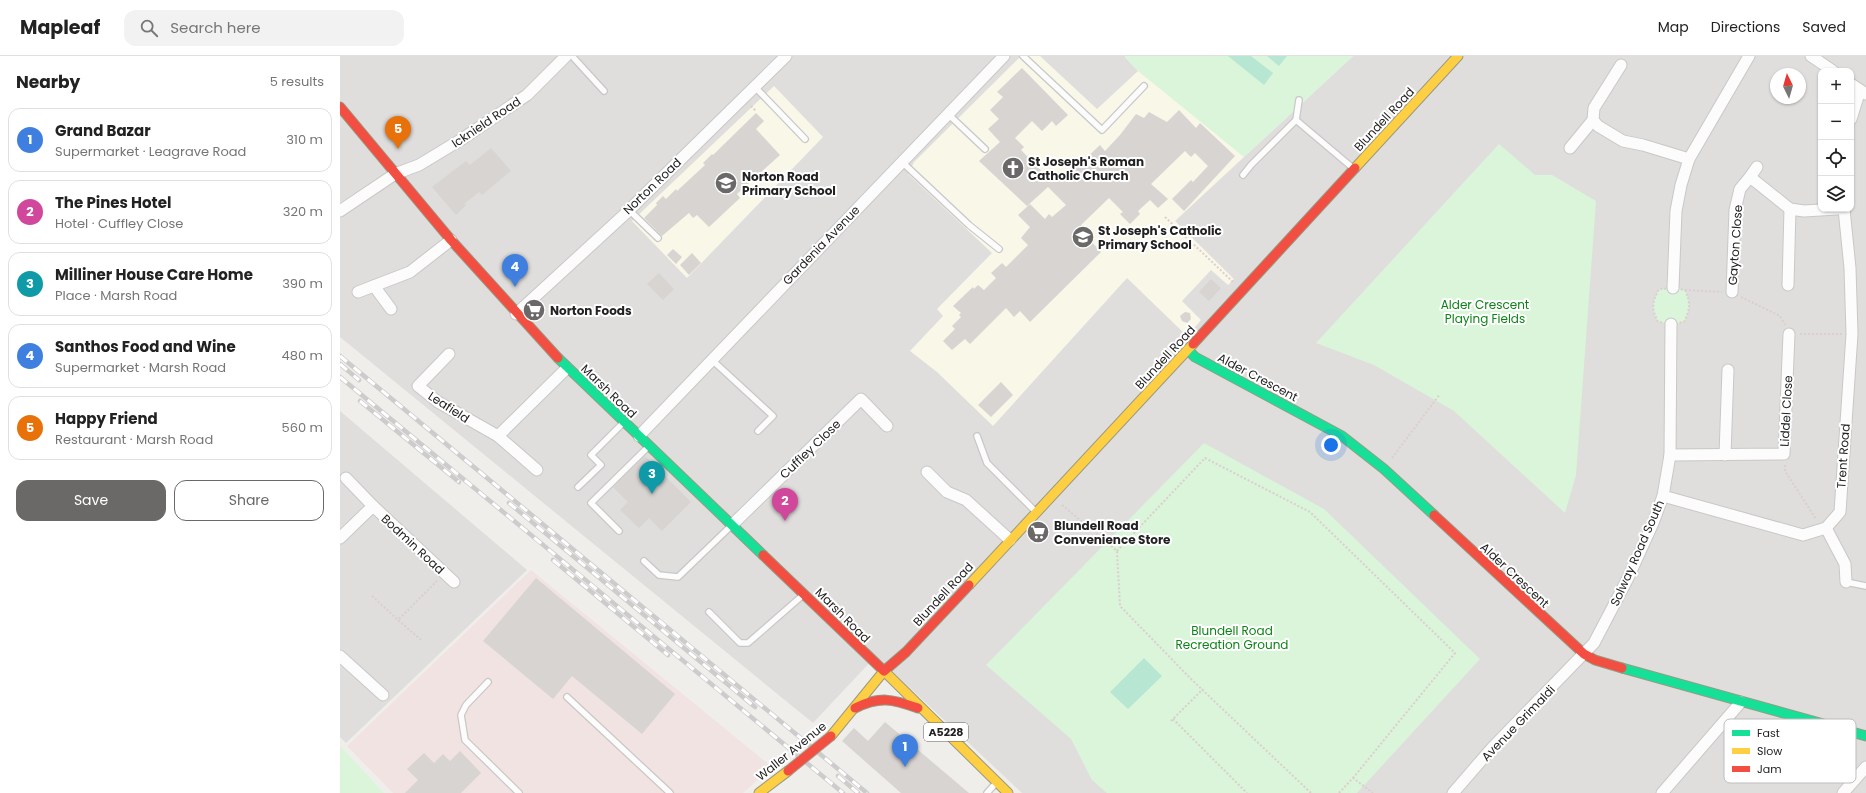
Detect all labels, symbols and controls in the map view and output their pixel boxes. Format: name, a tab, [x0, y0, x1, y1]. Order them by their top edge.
search box	[124, 10, 404, 46]
text: Mapleaf	[20, 14, 100, 41]
icon: search	[138, 17, 160, 39]
text: Search here	[170, 17, 261, 38]
text: Map	[1658, 17, 1689, 37]
text: Directions	[1711, 17, 1780, 37]
text: Saved	[1802, 17, 1846, 37]
north arrow	[1770, 68, 1806, 104]
map controls	[1818, 68, 1854, 212]
button: +	[1818, 68, 1854, 104]
text: Nearby	[16, 70, 80, 94]
text: 5 results	[270, 72, 324, 91]
street label: Blundell Road	[1350, 83, 1418, 155]
street label: Icknield Road	[448, 93, 524, 151]
button: −	[1818, 104, 1854, 140]
pin: 5	[385, 116, 411, 149]
text: Grand Bazar	[55, 120, 151, 141]
text: 1	[28, 130, 32, 149]
text: 310 m	[286, 130, 323, 149]
button: locate	[1818, 140, 1854, 176]
text: Supermarket · Leagrave Road	[55, 142, 246, 161]
place label: St Joseph's Roman Catholic Church	[1028, 153, 1144, 184]
street label: Norton Road	[619, 154, 685, 218]
church icon: St Joseph's Roman Catholic Church	[1000, 155, 1026, 181]
place label: Norton Road Primary School	[742, 168, 836, 199]
school or university icon: Norton Road Primary School	[713, 170, 739, 196]
button: layers	[1818, 176, 1854, 212]
text: The Pines Hotel	[55, 192, 171, 213]
text: 2	[26, 202, 34, 221]
text: 320 m	[283, 202, 323, 221]
street label: Gardenia Avenue	[779, 202, 863, 288]
street label: Gayton Close	[1724, 204, 1746, 286]
text: Hotel · Cuffley Close	[55, 214, 183, 233]
place label: St Joseph's Catholic Primary School	[1098, 222, 1222, 253]
school or university icon: St Joseph's Catholic Primary School	[1070, 224, 1096, 250]
pin: 4	[502, 254, 528, 287]
text: Milliner House Care Home	[55, 264, 253, 285]
text: 3	[26, 274, 34, 293]
text: 390 m	[282, 274, 323, 293]
text: Place · Marsh Road	[55, 286, 177, 305]
park label: Alder Crescent Playing Fields	[1441, 296, 1529, 327]
supermarket icon: Norton Foods	[521, 297, 547, 323]
place label: Norton Foods	[550, 302, 632, 319]
street label: Blundell Road	[1131, 321, 1199, 393]
text: Santhos Food and Wine	[55, 336, 236, 357]
text: 4	[26, 346, 34, 365]
text: 480 m	[282, 346, 323, 365]
street label: Alder Crescent	[1215, 349, 1301, 405]
text: Supermarket · Marsh Road	[55, 358, 226, 377]
street label: Marsh Road	[577, 360, 641, 422]
street label: Liddel Close	[1776, 375, 1796, 447]
street label: Leafield	[425, 387, 473, 427]
text: Happy Friend	[55, 408, 158, 429]
street label: Cuffley Close	[776, 416, 844, 482]
text: 5	[26, 418, 34, 437]
text: 560 m	[282, 418, 323, 437]
street label: Trent Road	[1832, 423, 1854, 489]
text: Restaurant · Marsh Road	[55, 430, 213, 449]
your location	[1321, 435, 1341, 455]
pin: 3	[639, 461, 665, 494]
button: Save	[16, 480, 166, 521]
button: Share	[174, 480, 324, 521]
pin: 2	[772, 488, 798, 521]
street label: Solway Road South	[1606, 497, 1668, 609]
street label: Bodmin Road	[378, 510, 448, 578]
place label: Blundell Road Convenience Store	[1054, 517, 1171, 548]
supermarket icon: Blundell Road Convenience Store	[1025, 519, 1051, 545]
street label: Alder Crescent	[1477, 539, 1553, 611]
street label: Blundell Road	[909, 558, 977, 630]
street label: Marsh Road	[812, 584, 874, 646]
park label: Blundell Road Recreation Ground	[1176, 622, 1288, 653]
street label: Avenue Grimaldi	[1477, 681, 1559, 765]
street label: Waller Avenue	[752, 717, 830, 785]
legend	[1724, 719, 1856, 783]
road number: A5228	[924, 723, 968, 741]
text: Fast	[1757, 725, 1780, 741]
pin: 1	[892, 734, 918, 767]
text: Slow	[1757, 743, 1782, 759]
text: Jam	[1757, 761, 1782, 777]

